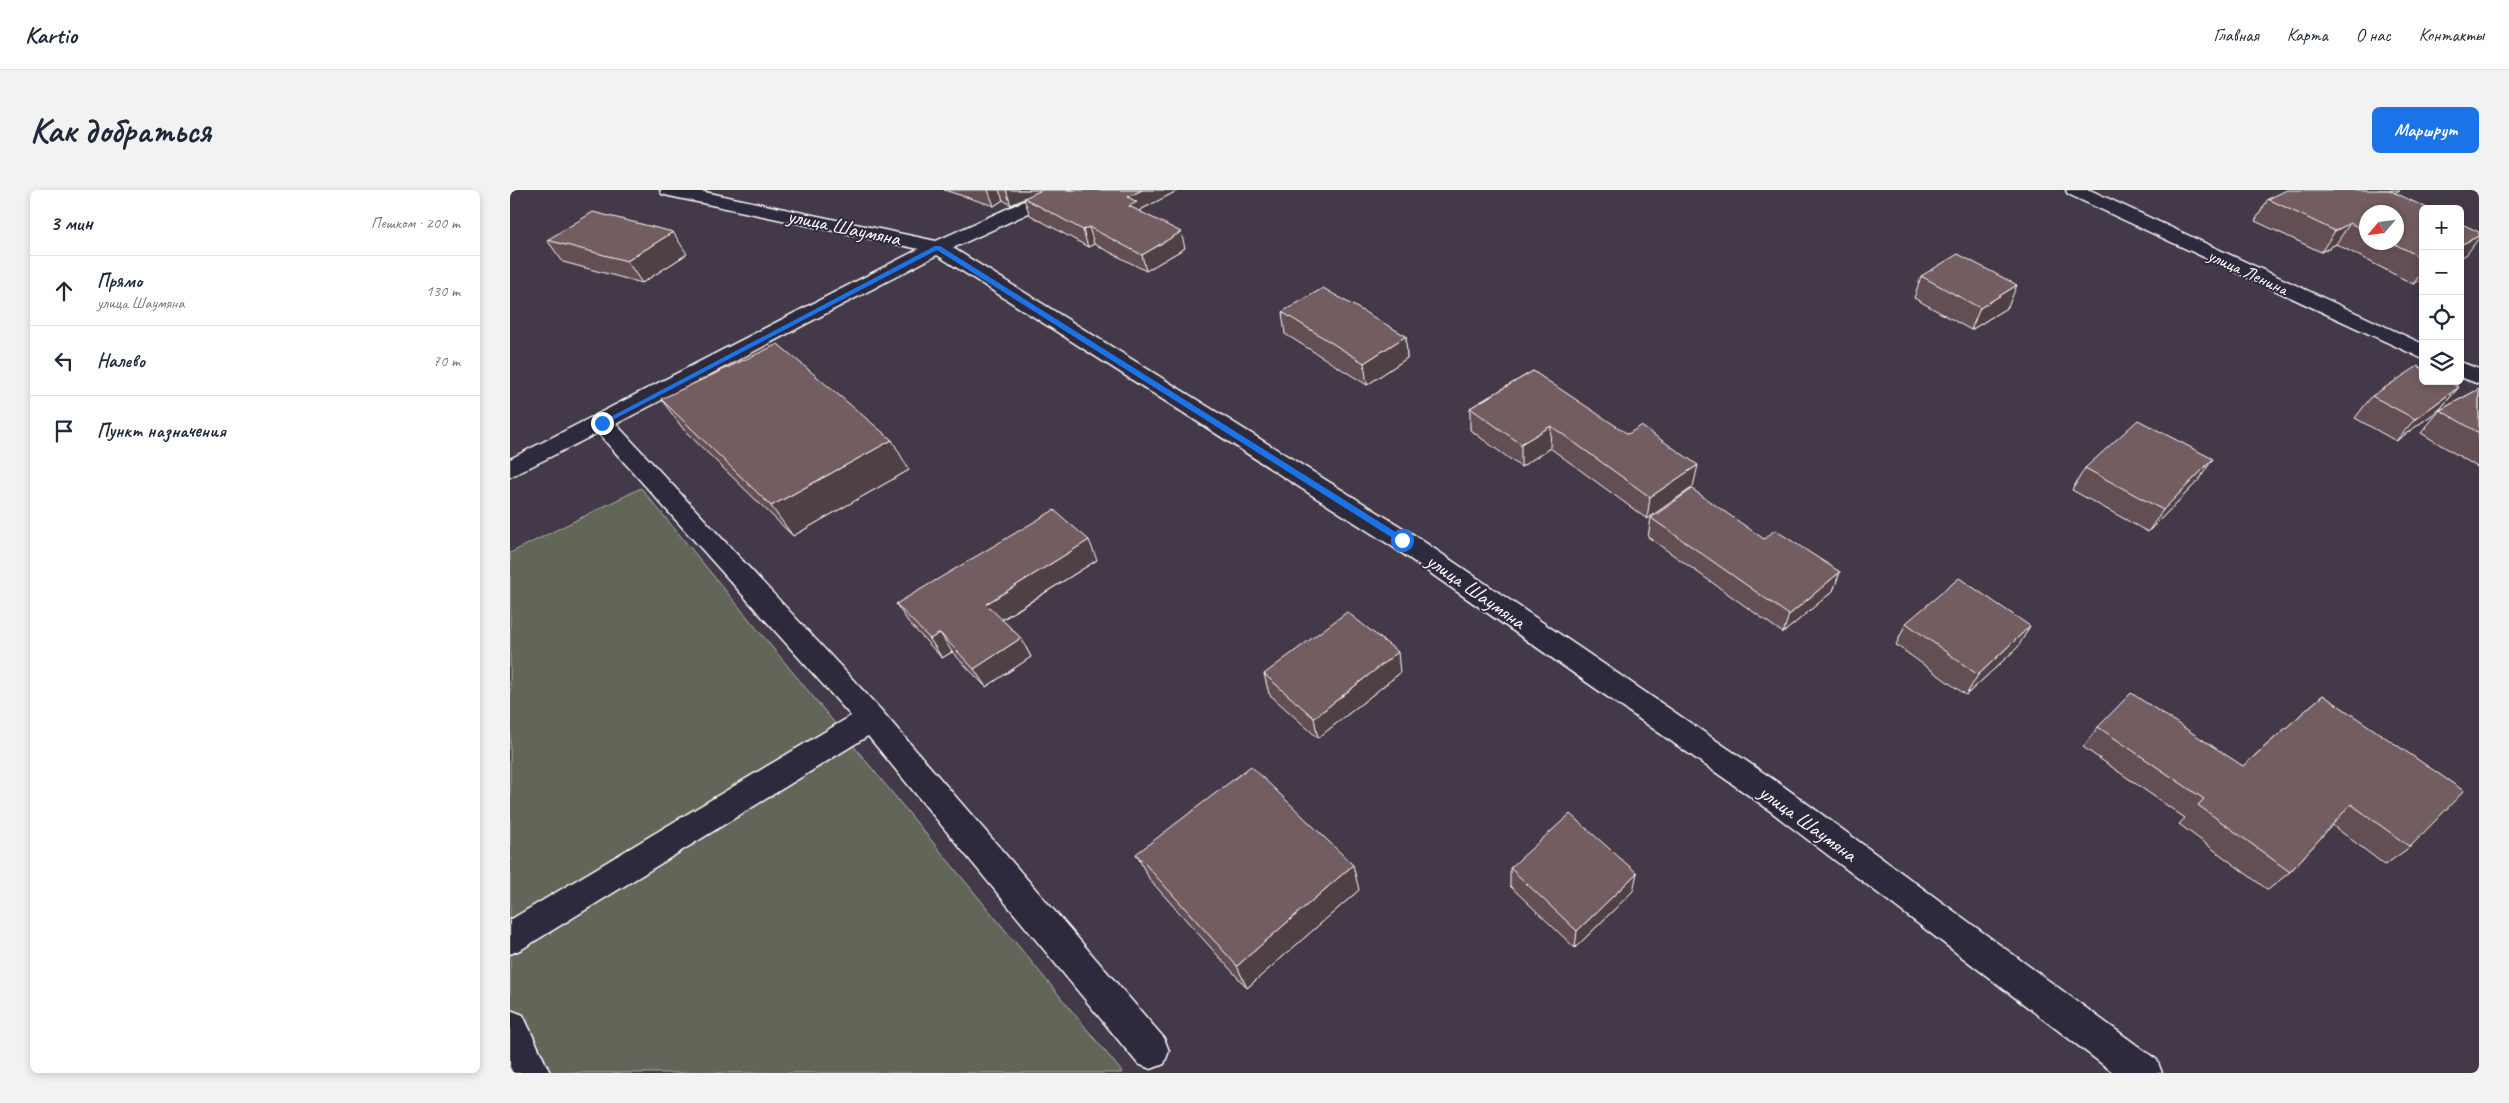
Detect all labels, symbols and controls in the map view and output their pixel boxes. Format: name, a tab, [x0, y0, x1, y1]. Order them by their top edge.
text: Kartio	[25, 20, 77, 50]
text: Главная	[2214, 24, 2259, 46]
text: Карта	[2287, 24, 2328, 46]
text: О нас	[2356, 24, 2391, 46]
text: Контакты	[2419, 24, 2484, 46]
button: Маршрут	[2372, 107, 2479, 153]
text: Как добраться	[30, 108, 211, 153]
street label: улица Шаумяна	[783, 202, 905, 252]
north arrow	[2359, 205, 2404, 250]
map controls	[2419, 205, 2464, 385]
button: +	[2419, 205, 2464, 250]
text: 3 мин	[50, 210, 93, 236]
text: Пешком · 200 m	[371, 213, 460, 233]
street label: улица Ленина	[2204, 244, 2293, 301]
button: −	[2419, 250, 2464, 295]
text: Прямо	[97, 269, 142, 293]
icon: ahead	[50, 277, 78, 305]
text: 130 m	[426, 281, 460, 301]
text: улица Шаумяна	[97, 293, 184, 313]
button: locate	[2419, 295, 2464, 340]
button: layers	[2419, 340, 2464, 385]
icon: left	[50, 347, 78, 375]
text: Налево	[97, 349, 145, 373]
text: 70 m	[433, 351, 460, 371]
route end	[591, 412, 614, 435]
icon: arrive	[50, 417, 78, 445]
text: Пункт назначения	[97, 419, 226, 443]
route start	[1391, 529, 1414, 552]
street label: улица Шаумяна	[1420, 546, 1532, 636]
street label: улица Шаумяна	[1752, 778, 1864, 868]

